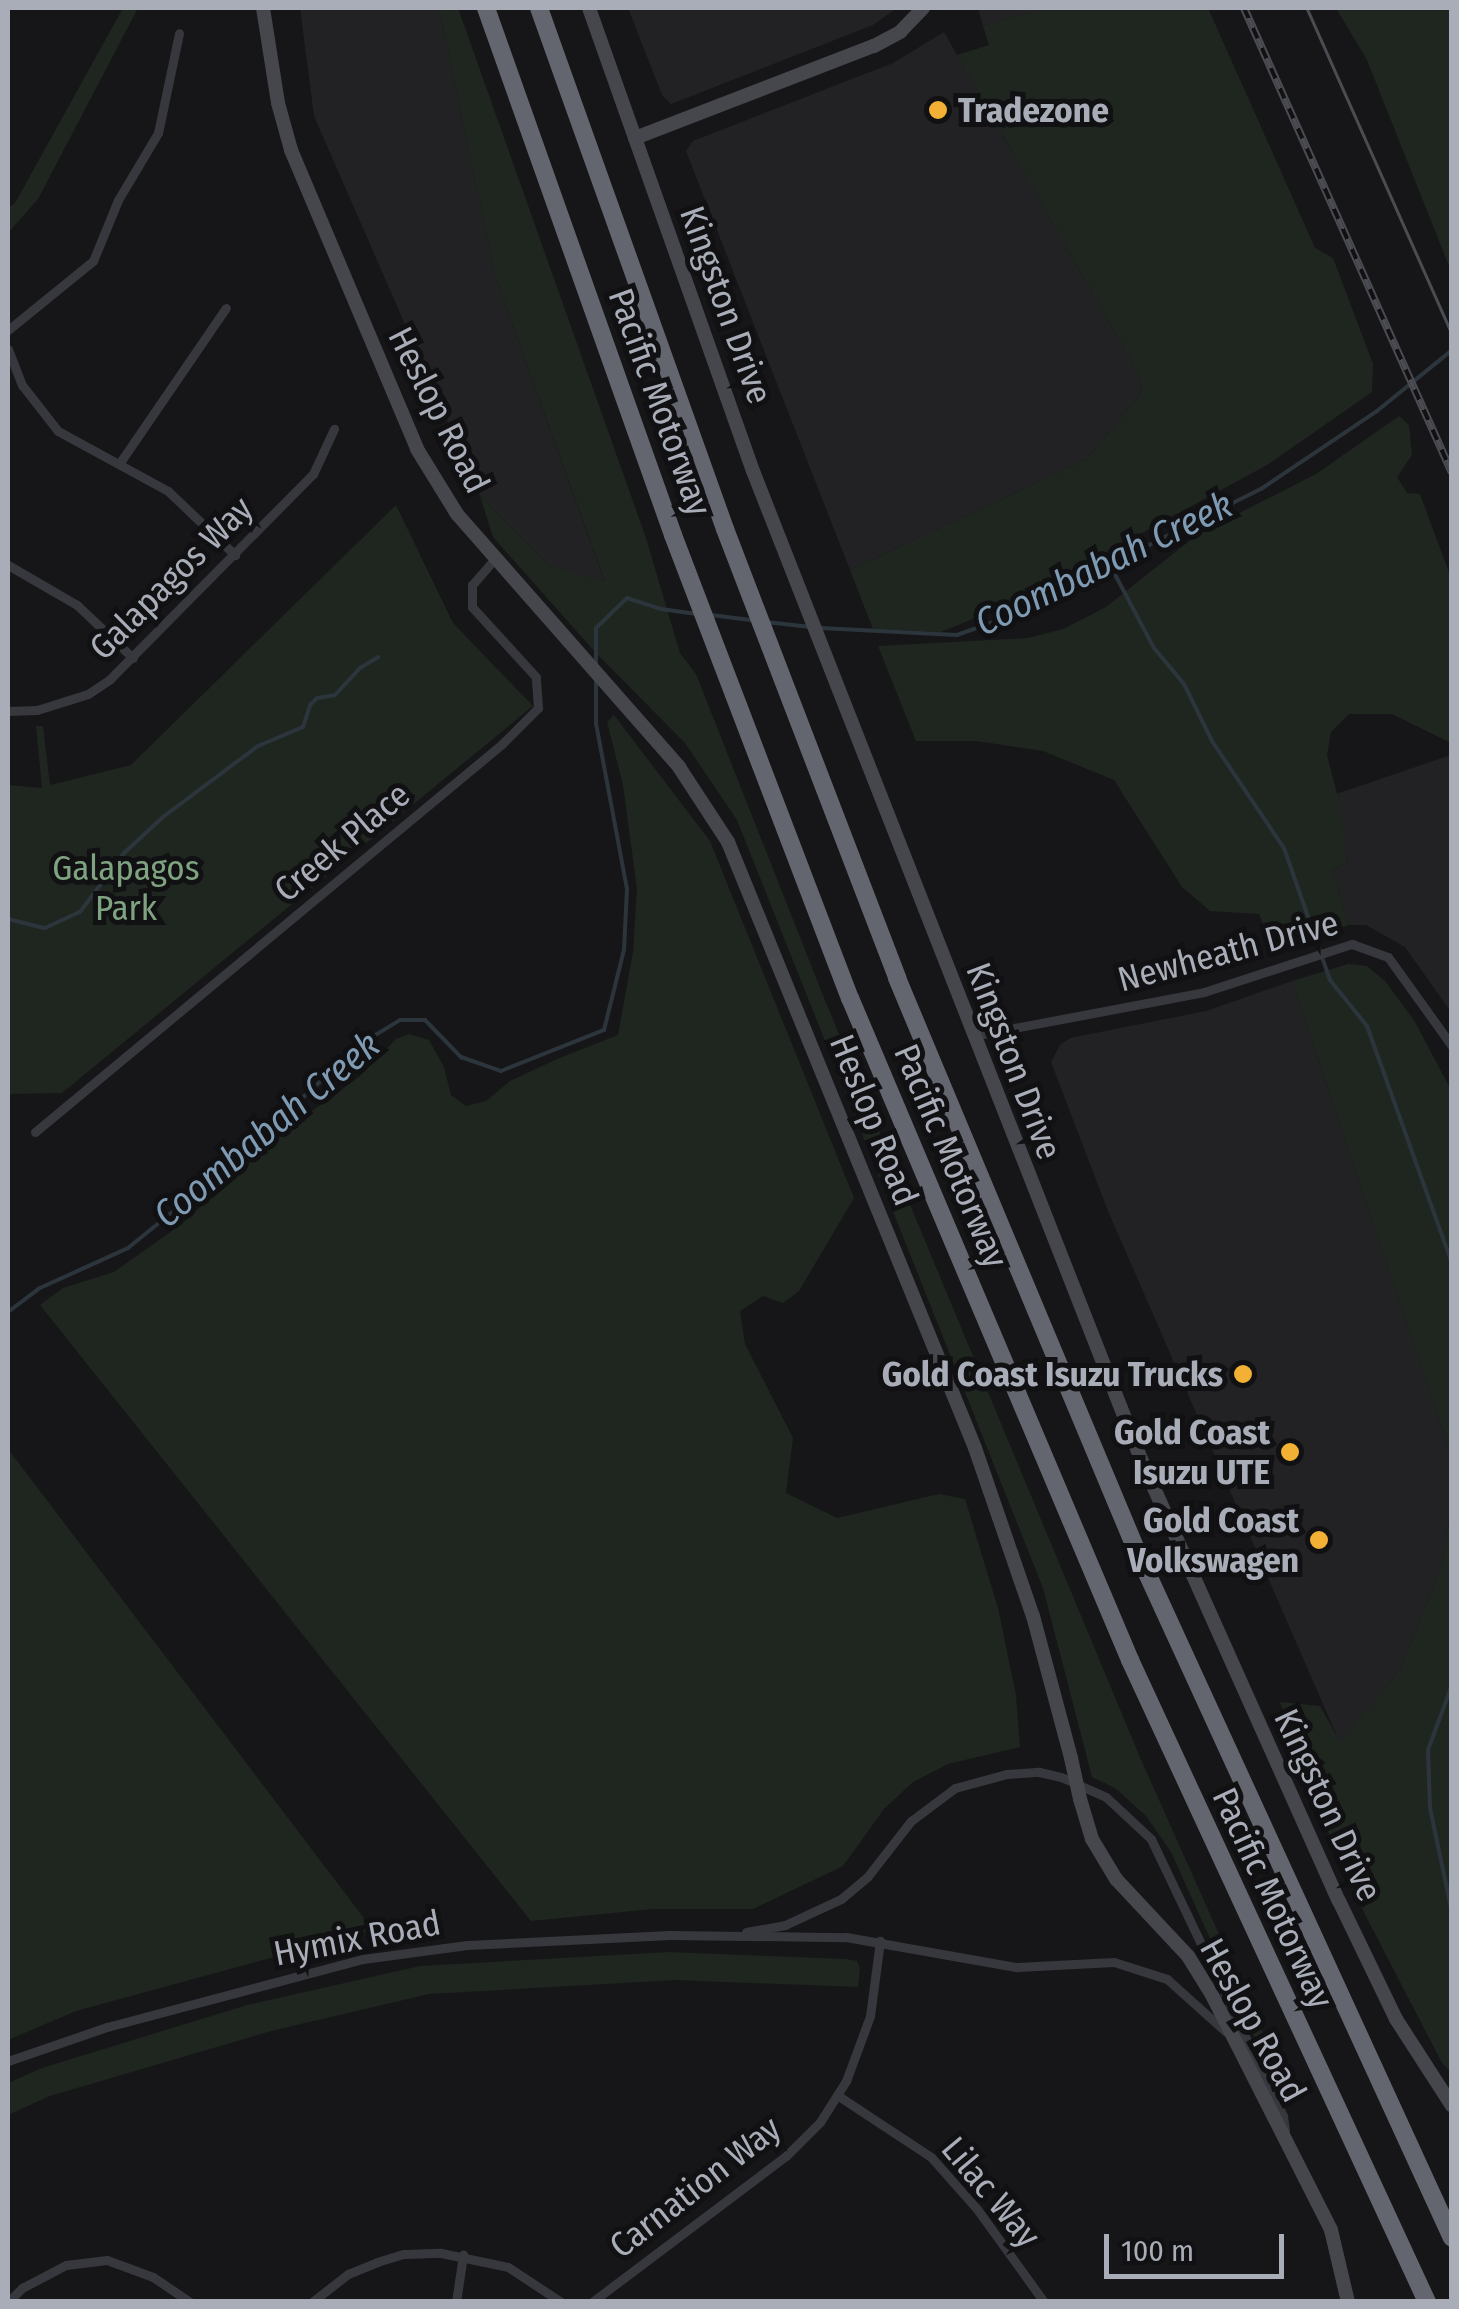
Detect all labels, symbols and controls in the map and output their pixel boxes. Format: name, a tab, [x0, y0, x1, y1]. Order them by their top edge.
place label: Tradezone	[958, 89, 1109, 131]
marker: Tradezone	[927, 99, 949, 121]
street label: Kingston Drive	[671, 201, 781, 409]
street label: Pacific Motorway	[599, 283, 721, 521]
street label: Heslop Road	[379, 320, 499, 500]
water label: Coombabah Creek	[968, 482, 1240, 646]
street label: Galapagos Way	[81, 488, 261, 668]
street label: Creek Place	[266, 773, 418, 911]
park label: Galapagos Park	[52, 847, 200, 929]
street label: Newheath Drive	[1113, 901, 1343, 1001]
street label: Kingston Drive	[957, 957, 1071, 1165]
water label: Coombabah Creek	[145, 1022, 389, 1238]
street label: Heslop Road	[821, 1029, 927, 1211]
street label: Pacific Motorway	[885, 1038, 1017, 1274]
place label: Gold Coast Isuzu Trucks	[882, 1353, 1223, 1395]
marker: Gold Coast Isuzu Trucks	[1232, 1363, 1254, 1385]
place label: Gold Coast Isuzu UTE	[1114, 1411, 1270, 1493]
marker: Gold Coast Isuzu UTE	[1279, 1441, 1301, 1463]
place label: Gold Coast Volkswagen	[1127, 1499, 1299, 1581]
marker: Gold Coast Volkswagen	[1308, 1529, 1330, 1551]
street label: Kingston Drive	[1265, 1702, 1391, 1908]
street label: Pacific Motorway	[1204, 1781, 1342, 2015]
street label: Hymix Road	[270, 1901, 444, 1975]
street label: Heslop Road	[1191, 1931, 1315, 2109]
street label: Carnation Way	[601, 2107, 789, 2267]
street label: Lilac Way	[933, 2128, 1049, 2256]
scale bar	[1109, 2214, 1289, 2276]
text: 100 m	[1121, 2233, 1194, 2269]

